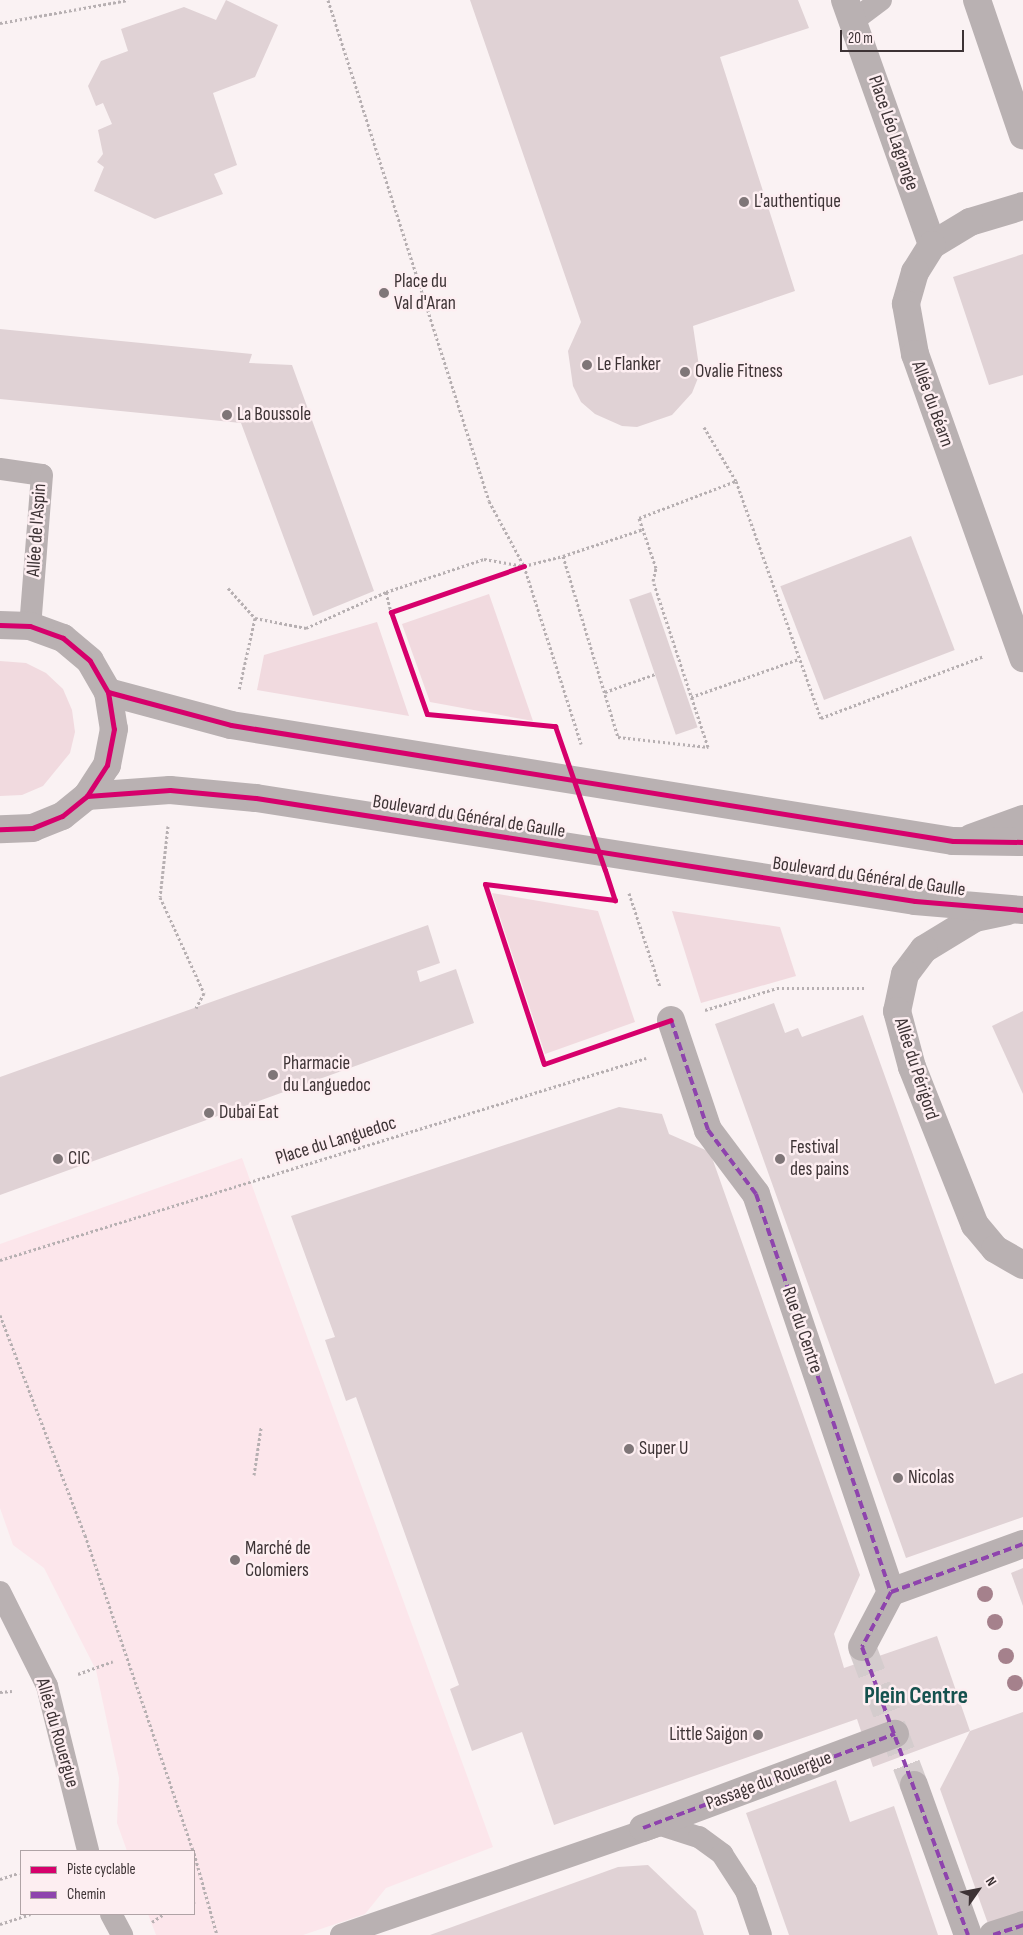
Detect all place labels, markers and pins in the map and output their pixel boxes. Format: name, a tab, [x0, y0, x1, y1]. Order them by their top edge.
place label: L'authentique	[754, 191, 841, 213]
marker: L'authentique	[738, 196, 750, 208]
place label: Place du Val d'Aran	[394, 271, 456, 315]
marker: Place du Val d'Aran	[378, 287, 390, 299]
place label: Le Flanker	[597, 354, 661, 376]
marker: Le Flanker	[581, 359, 593, 371]
place label: Ovalie Fitness	[695, 361, 783, 383]
marker: Ovalie Fitness	[679, 366, 691, 378]
place label: La Boussole	[237, 404, 311, 426]
marker: La Boussole	[221, 409, 233, 421]
place label: Pharmacie du Languedoc	[283, 1053, 371, 1097]
marker: Pharmacie du Languedoc	[267, 1069, 279, 1081]
place label: Dubaï Eat	[219, 1102, 279, 1124]
marker: Dubaï Eat	[203, 1107, 215, 1119]
place label: Festival des pains	[790, 1137, 849, 1181]
place label: CIC	[68, 1148, 90, 1170]
marker: CIC	[52, 1153, 64, 1165]
marker: Festival des pains	[774, 1153, 786, 1165]
place label: Super U	[639, 1438, 688, 1460]
marker: Super U	[623, 1443, 635, 1455]
place label: Nicolas	[908, 1467, 954, 1489]
marker: Nicolas	[892, 1472, 904, 1484]
place label: Marché de Colomiers	[245, 1538, 311, 1582]
marker: Marché de Colomiers	[229, 1554, 241, 1566]
place label: Little Saigon	[669, 1724, 748, 1746]
marker: Little Saigon	[752, 1729, 764, 1741]

